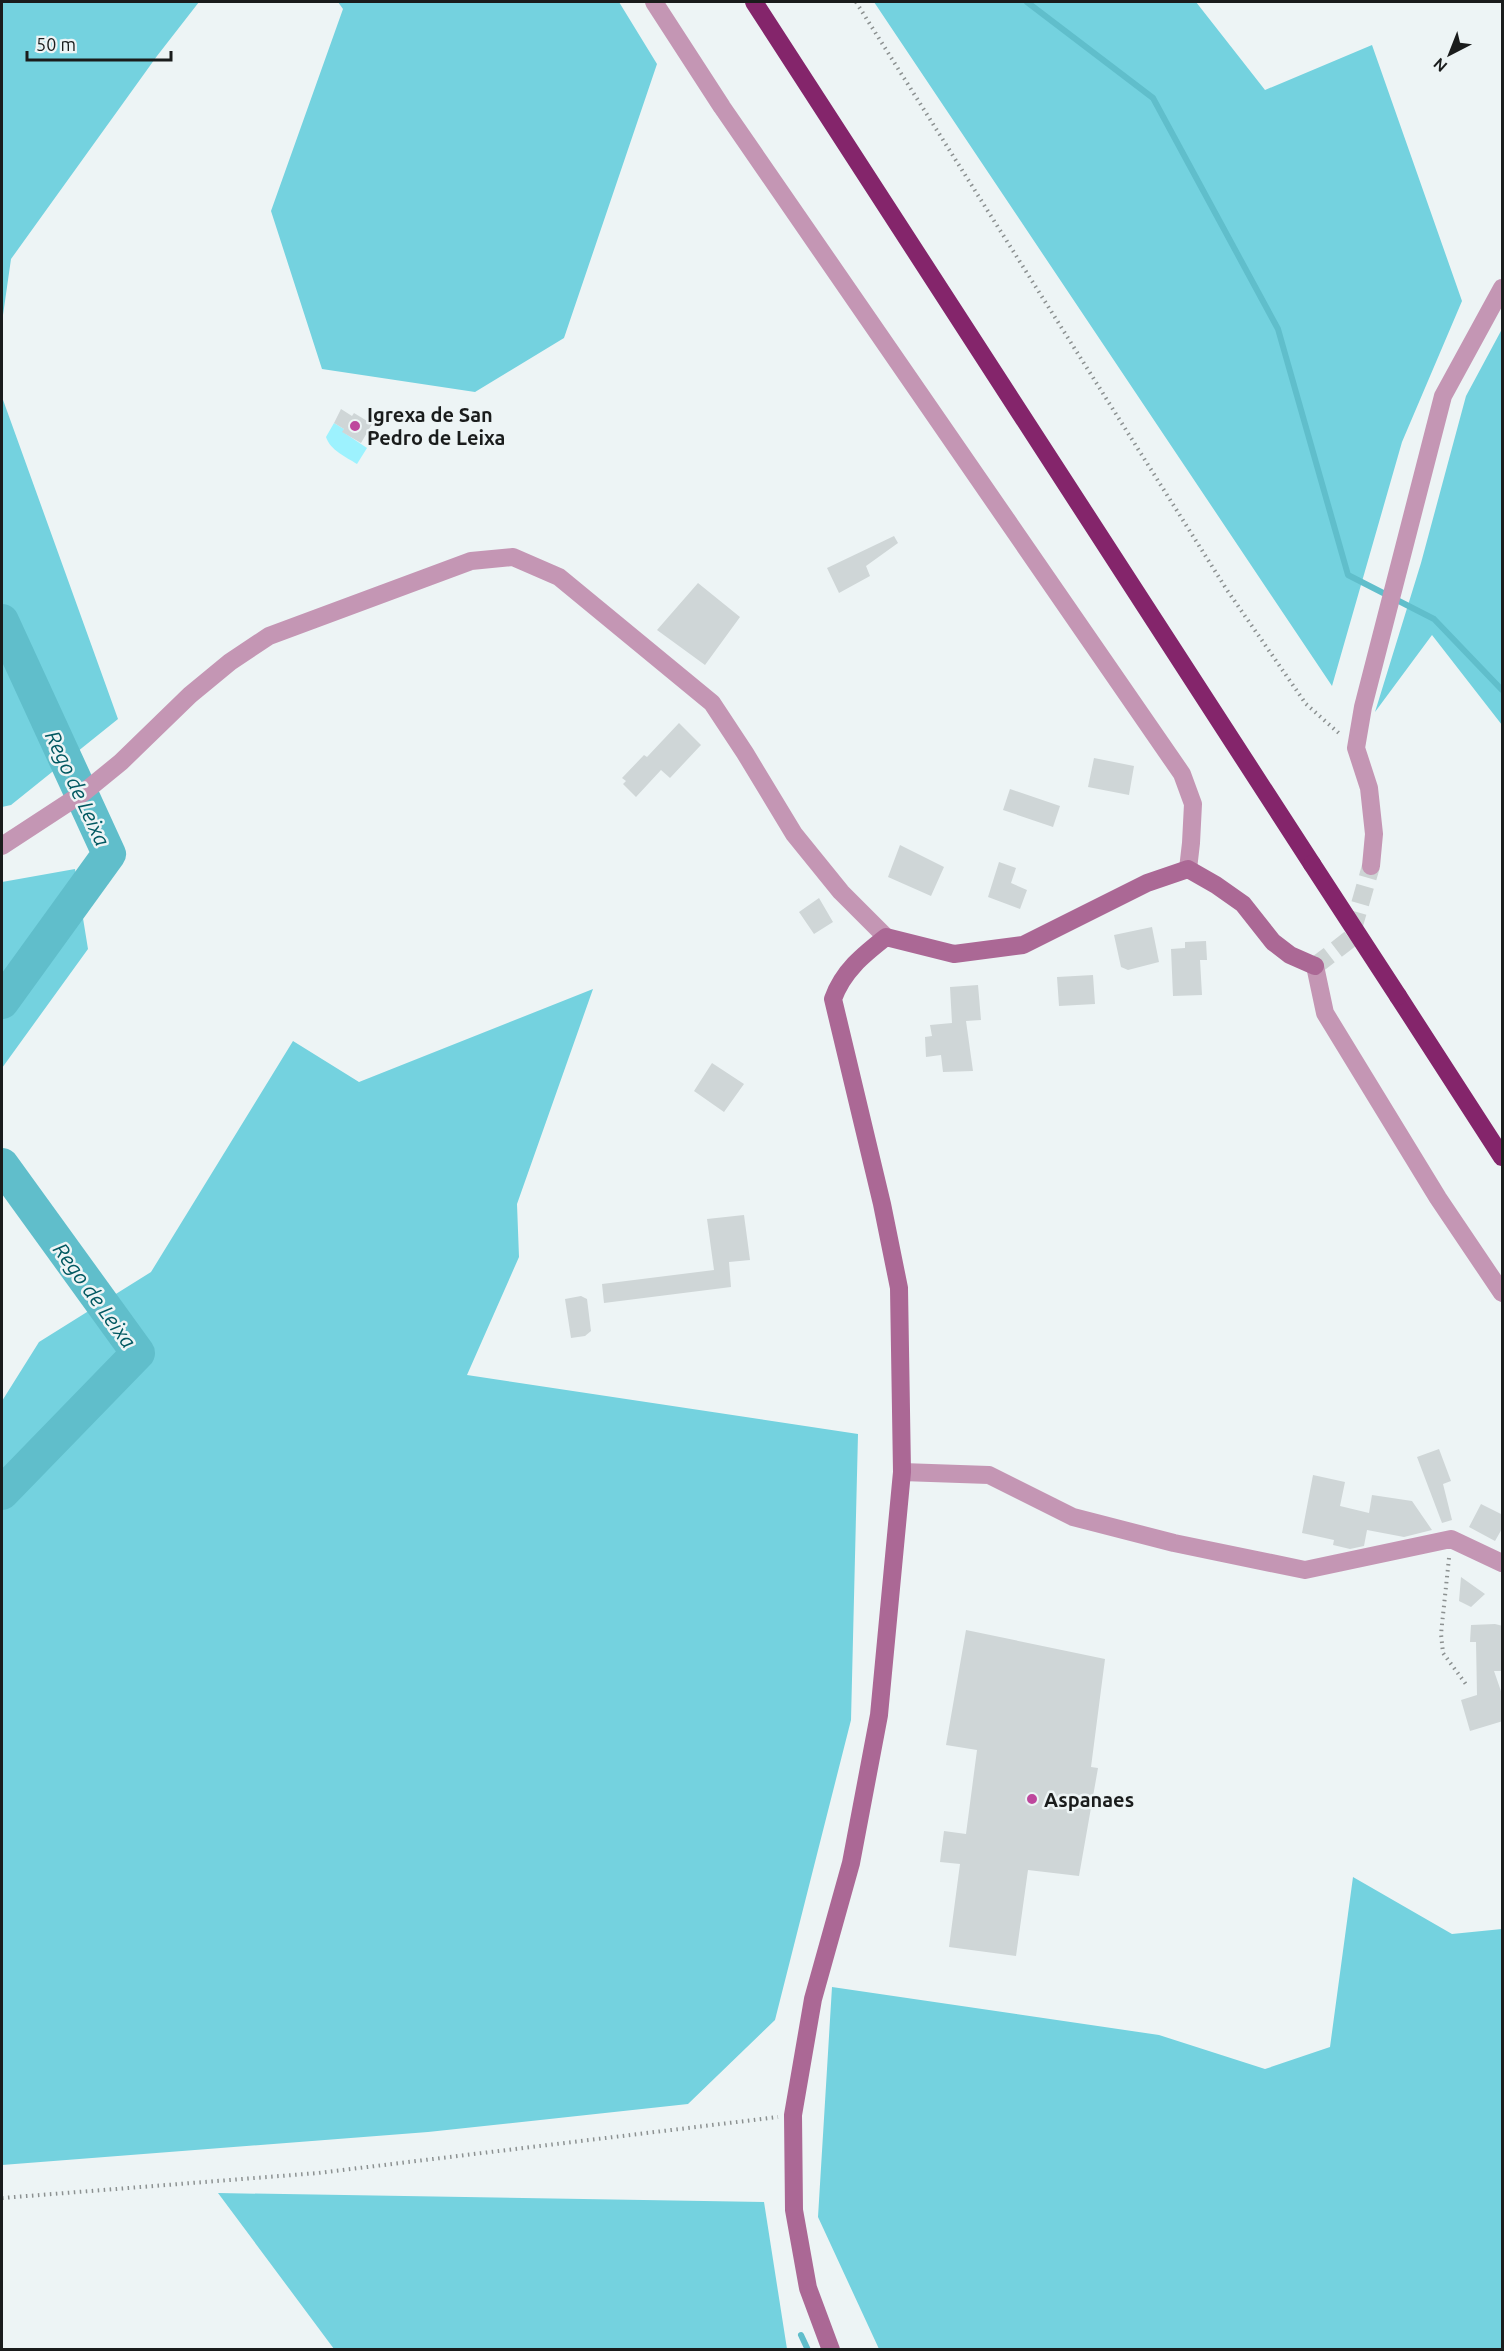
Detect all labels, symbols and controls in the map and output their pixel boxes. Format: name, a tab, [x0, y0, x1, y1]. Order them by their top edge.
scale bar	[27, 24, 171, 62]
north arrow	[1420, 24, 1480, 84]
text: 50 m	[36, 34, 76, 54]
text: N	[1430, 54, 1450, 76]
place label: Igrexa de San Pedro de Leixa	[367, 403, 505, 449]
marker: Igrexa de San Pedro de Leixa	[348, 419, 362, 433]
water label: Rego de Leixa	[41, 727, 115, 849]
water label: Rego de Leixa	[49, 1238, 141, 1352]
place label: Aspanaes	[1044, 1788, 1134, 1811]
marker: Aspanaes	[1025, 1792, 1039, 1806]

